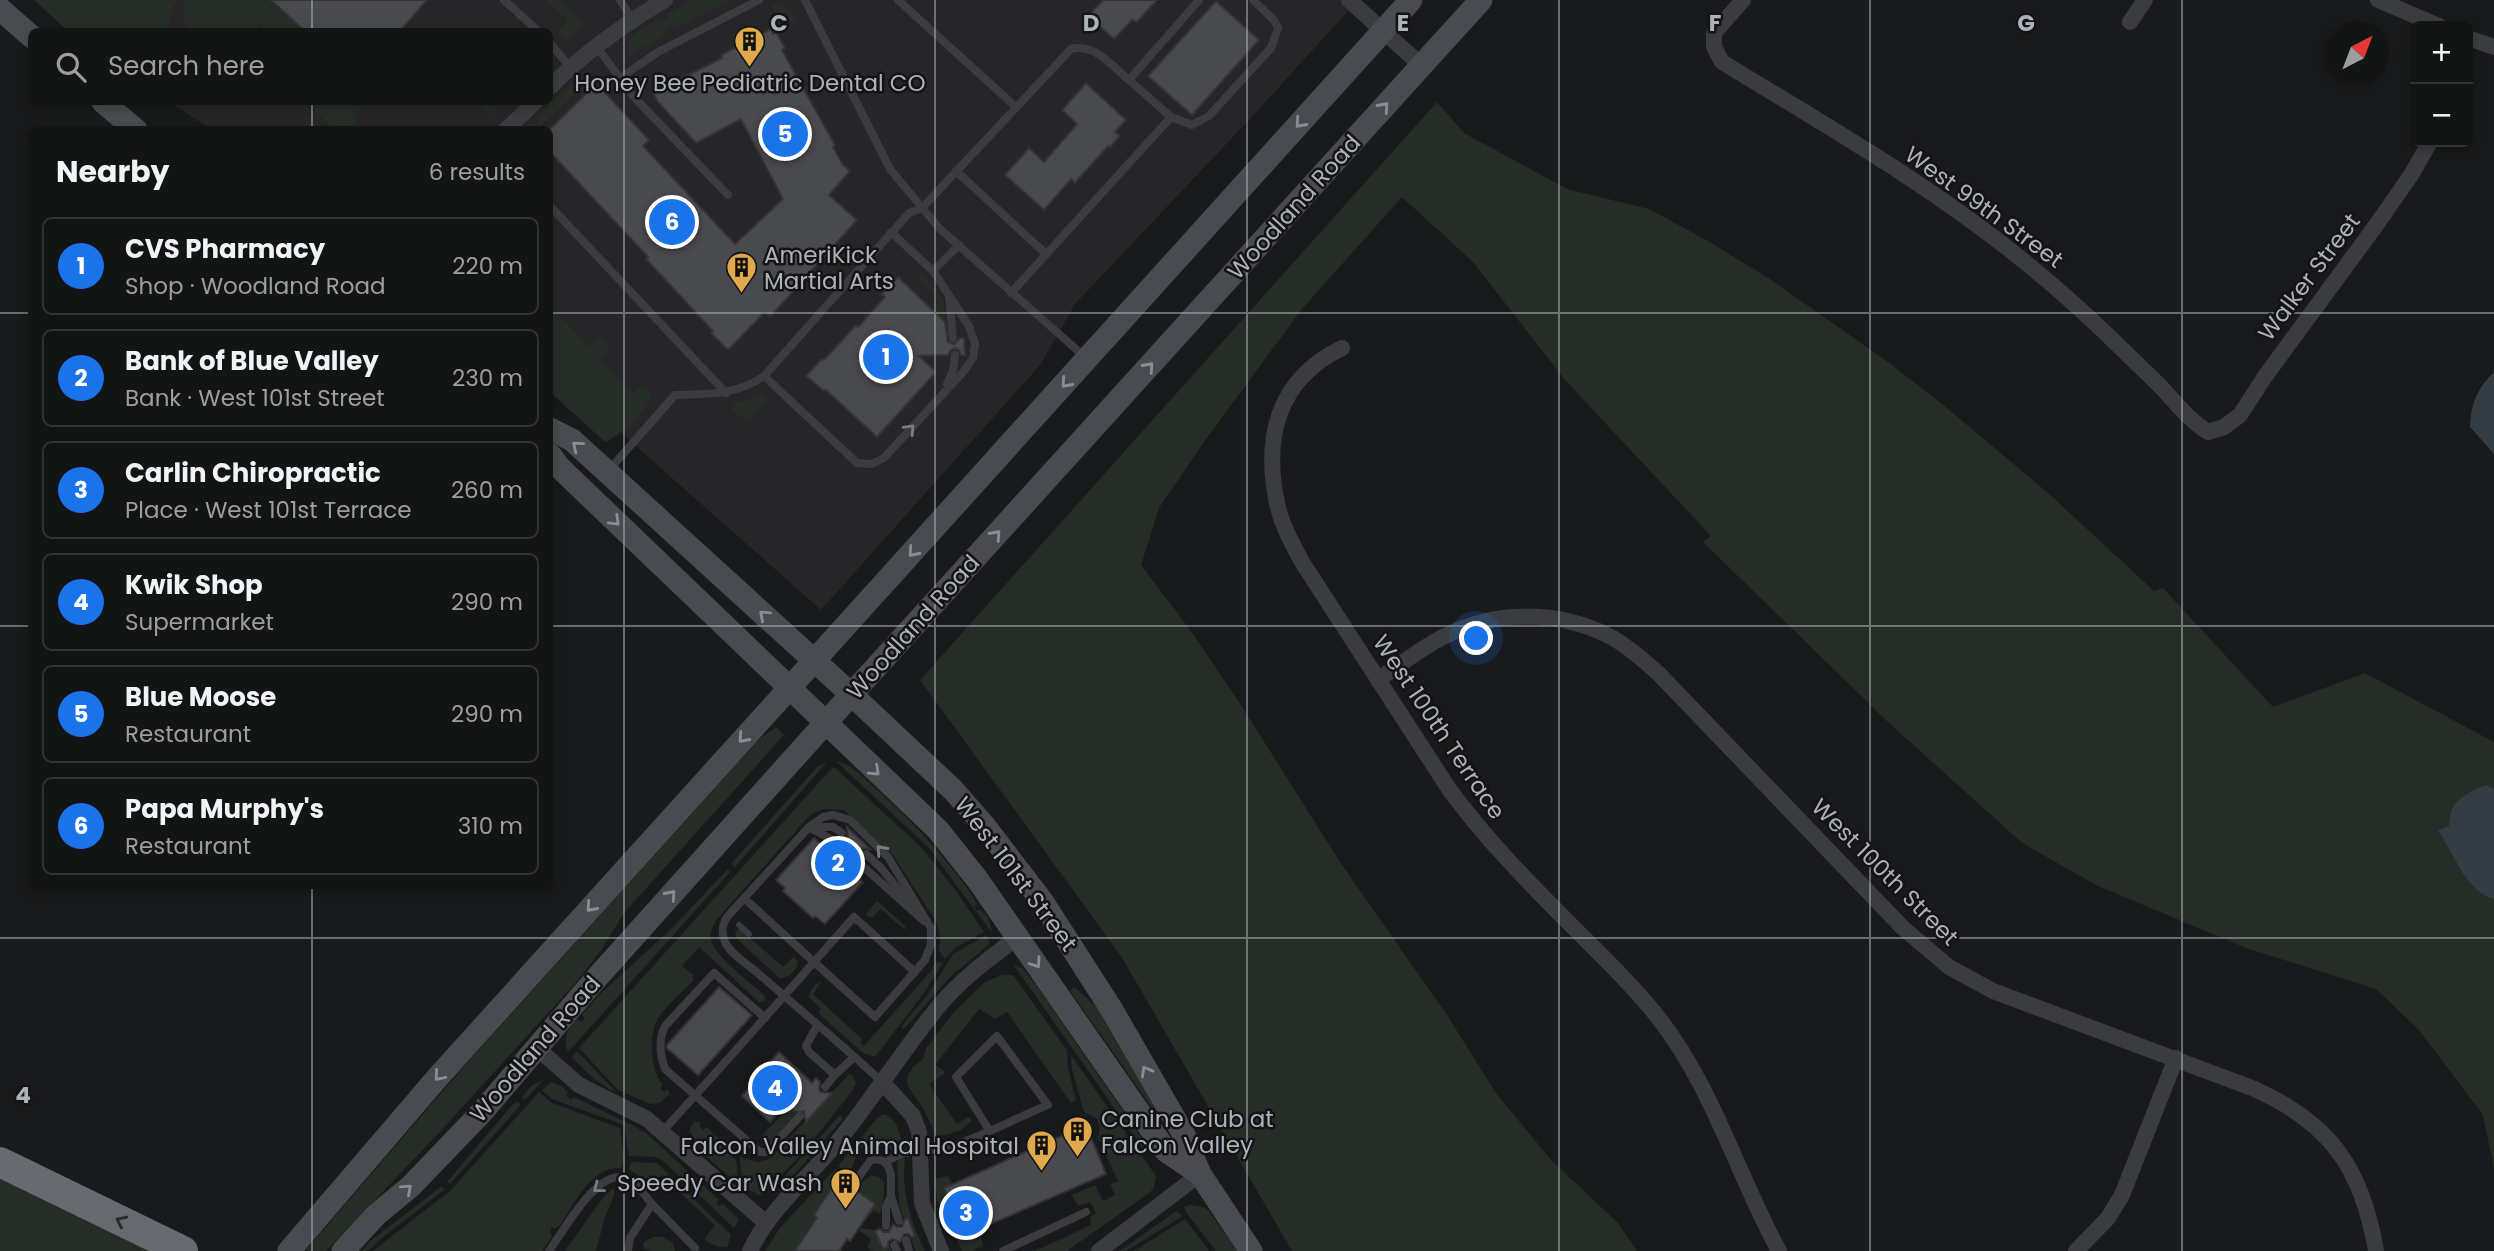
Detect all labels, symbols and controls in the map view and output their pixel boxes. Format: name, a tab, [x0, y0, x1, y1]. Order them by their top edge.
text: C	[770, 7, 788, 39]
text: D	[1083, 7, 1099, 39]
text: E	[1397, 7, 1409, 39]
text: F	[1709, 7, 1721, 39]
text: G	[2017, 7, 2035, 39]
north arrow	[2326, 21, 2389, 84]
map controls	[2410, 21, 2473, 147]
button: +	[2410, 21, 2473, 84]
building icon: Honey Bee Pediatric Dental CO	[733, 25, 767, 69]
search box	[28, 28, 553, 105]
icon: search	[52, 48, 90, 86]
text: Search here	[108, 48, 265, 84]
place label: Honey Bee Pediatric Dental CO	[574, 67, 926, 99]
button: −	[2410, 84, 2473, 147]
one-way arrow	[1376, 102, 1389, 115]
pin: 5	[762, 108, 808, 160]
one-way arrow	[1296, 115, 1308, 128]
street label: Woodland Road	[1220, 128, 1368, 286]
street label: West 99th Street	[1898, 139, 2070, 275]
text: Nearby	[56, 150, 170, 193]
text: 6 results	[429, 156, 525, 188]
pin: 6	[649, 196, 695, 248]
street label: Walker Street	[2251, 207, 2367, 347]
text: CVS Pharmacy	[125, 231, 325, 267]
place label: AmeriKick Martial Arts	[764, 239, 894, 297]
text: 1	[77, 250, 85, 282]
text: 220 m	[452, 250, 523, 282]
building icon: AmeriKick Martial Arts	[724, 251, 758, 295]
text: Shop · Woodland Road	[125, 270, 386, 302]
pin: 1	[863, 331, 909, 383]
text: Bank of Blue Valley	[125, 343, 379, 379]
text: 2	[74, 362, 88, 394]
text: 230 m	[452, 362, 523, 394]
one-way arrow	[1141, 362, 1153, 375]
one-way arrow	[1061, 375, 1074, 388]
text: Bank · West 101st Street	[125, 382, 385, 414]
one-way arrow	[902, 424, 915, 437]
one-way arrow	[573, 442, 586, 454]
text: Carlin Chiropractic	[125, 455, 381, 491]
text: 3	[74, 474, 88, 506]
text: 260 m	[451, 474, 523, 506]
text: Place · West 101st Terrace	[125, 494, 411, 526]
one-way arrow	[606, 512, 619, 525]
one-way arrow	[988, 530, 1000, 543]
one-way arrow	[909, 544, 921, 557]
street label: Woodland Road	[839, 548, 987, 706]
text: Kwik Shop	[125, 567, 263, 603]
text: 4	[73, 586, 89, 618]
text: 290 m	[451, 586, 523, 618]
text: Supermarket	[125, 606, 274, 638]
one-way arrow	[759, 611, 772, 623]
your location	[1459, 621, 1493, 655]
street label: West 100th Terrace	[1365, 628, 1513, 826]
text: Blue Moose	[125, 679, 276, 715]
text: 5	[74, 698, 88, 730]
text: 290 m	[451, 698, 523, 730]
text: Restaurant	[125, 718, 251, 750]
one-way arrow	[739, 730, 752, 743]
one-way arrow	[867, 762, 880, 775]
street label: West 101st Street	[947, 790, 1085, 958]
text: Papa Murphy's	[125, 791, 324, 827]
street label: West 100th Street	[1804, 791, 1966, 953]
text: 6	[74, 810, 88, 842]
text: 310 m	[458, 810, 523, 842]
text: Restaurant	[125, 830, 251, 862]
pin: 2	[815, 837, 861, 889]
one-way arrow	[877, 845, 889, 858]
one-way arrow	[663, 890, 676, 903]
one-way arrow	[587, 899, 599, 912]
one-way arrow	[1028, 955, 1040, 968]
street label: Woodland Road	[462, 969, 608, 1129]
pin: 4	[752, 1062, 798, 1114]
one-way arrow	[1141, 1066, 1154, 1078]
one-way arrow	[435, 1068, 447, 1081]
text: 4	[15, 1079, 31, 1111]
place label: Canine Club at Falcon Valley	[1101, 1103, 1274, 1161]
building icon: Canine Club at Falcon Valley	[1061, 1115, 1095, 1159]
building icon: Falcon Valley Animal Hospital	[1025, 1129, 1059, 1173]
place label: Falcon Valley Animal Hospital	[681, 1130, 1019, 1162]
building icon: Speedy Car Wash	[828, 1166, 862, 1210]
place label: Speedy Car Wash	[617, 1167, 822, 1199]
one-way arrow	[594, 1179, 606, 1192]
one-way arrow	[399, 1185, 412, 1197]
pin: 3	[943, 1187, 989, 1239]
one-way arrow	[116, 1216, 128, 1230]

